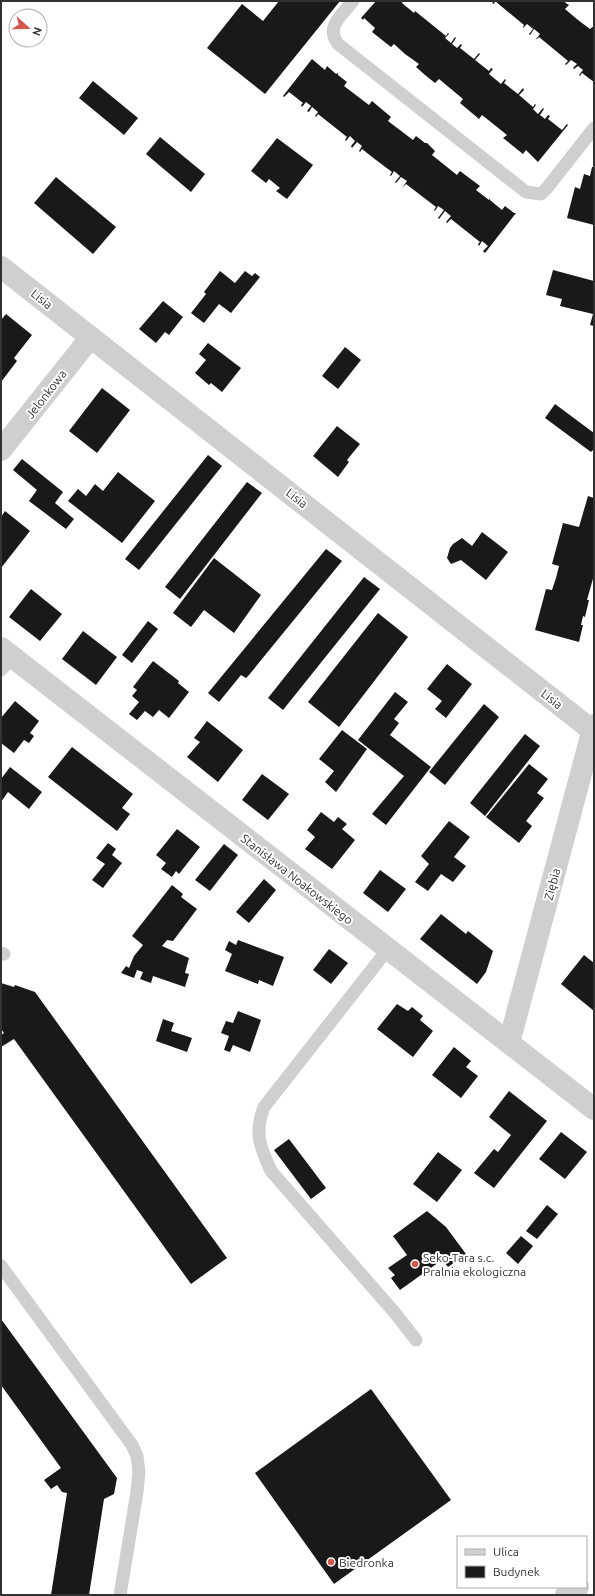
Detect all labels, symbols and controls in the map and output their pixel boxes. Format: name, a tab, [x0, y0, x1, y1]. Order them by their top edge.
north arrow	[8, 8, 48, 48]
text: N	[30, 26, 44, 38]
street label: Lisia	[29, 287, 55, 311]
street label: Jelonkowa	[23, 367, 69, 421]
street label: Lisia	[284, 486, 310, 510]
street label: Lisia	[539, 687, 565, 711]
street label: Stanisława Noakowskiego	[238, 831, 356, 927]
street label: Ziębia	[542, 867, 562, 901]
place label: Seko-Tara s.c. Pralnia ekologiczna	[423, 1251, 526, 1278]
marker: Seko-Tara s.c. Pralnia ekologiczna	[410, 1259, 420, 1269]
legend	[457, 1536, 587, 1588]
text: Ulica	[493, 1545, 519, 1558]
place label: Biedronka	[339, 1556, 394, 1569]
marker: Biedronka	[326, 1557, 336, 1567]
text: Budynek	[493, 1565, 540, 1578]

